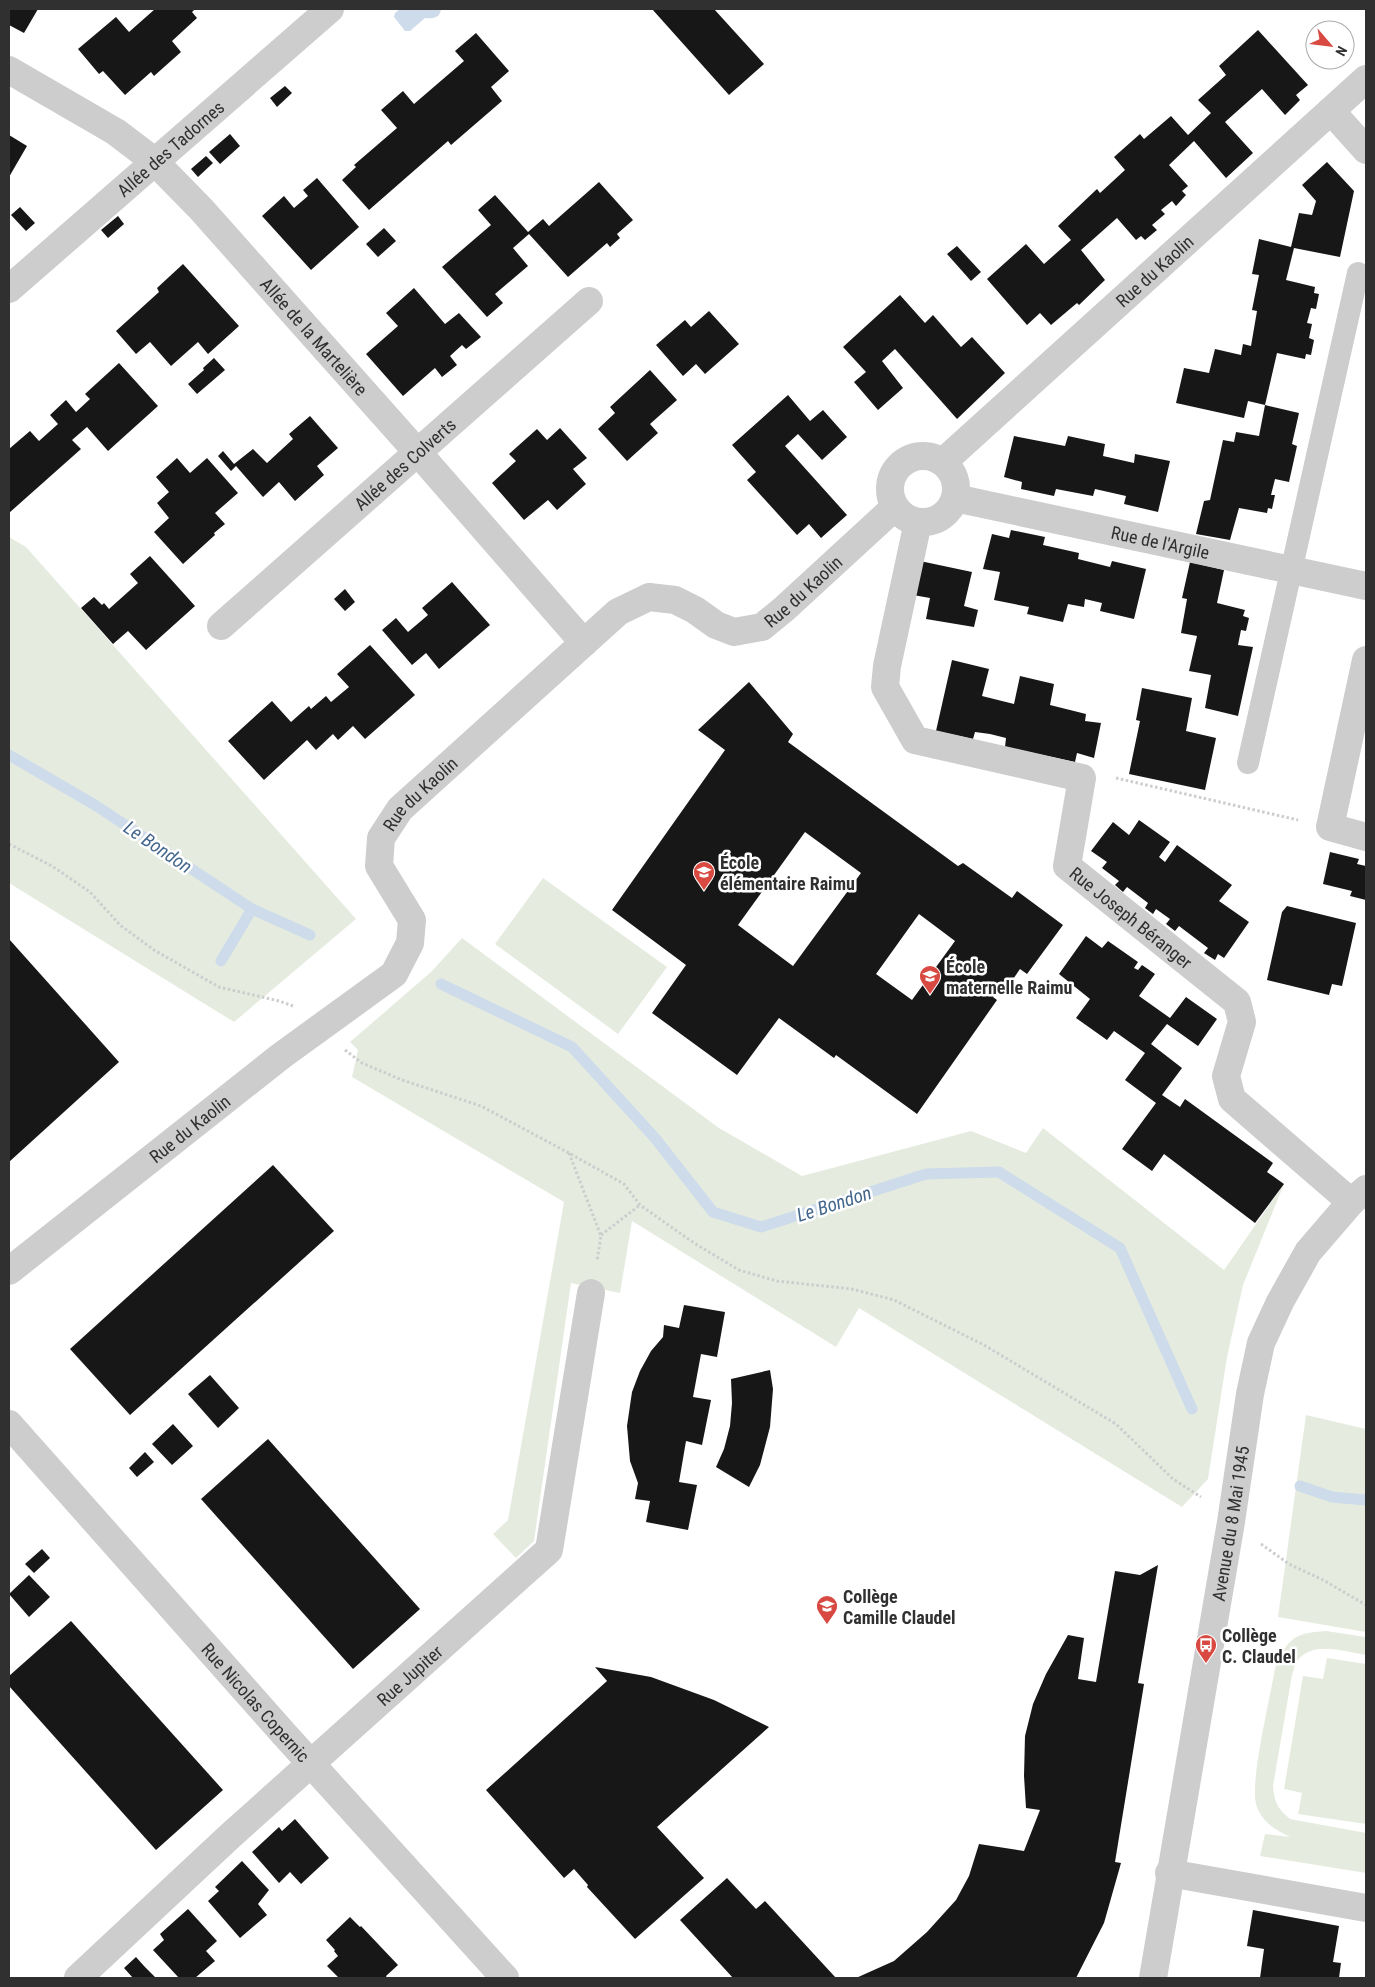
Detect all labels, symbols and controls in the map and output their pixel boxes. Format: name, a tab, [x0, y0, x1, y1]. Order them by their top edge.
north arrow	[1305, 20, 1355, 70]
text: N	[1332, 44, 1351, 59]
street label: Allée des Tadornes	[113, 96, 228, 201]
street label: Rue du Kaolin	[1111, 230, 1197, 311]
street label: Allée de la Martelière	[256, 273, 372, 399]
street label: Allée des Colverts	[350, 413, 460, 514]
street label: Rue de l'Argile	[1109, 521, 1211, 563]
street label: Rue du Kaolin	[760, 551, 846, 631]
street label: Rue du Kaolin	[378, 752, 461, 835]
water label: Le Bondon	[120, 816, 196, 878]
place label: École élémentaire Raimu	[720, 852, 855, 894]
school or university icon: École élémentaire Raimu	[692, 860, 716, 891]
street label: Rue Joseph Béranger	[1066, 862, 1197, 973]
place label: École maternelle Raimu	[946, 956, 1072, 998]
school or university icon: École maternelle Raimu	[918, 964, 942, 995]
street label: Rue du Kaolin	[145, 1090, 234, 1167]
water label: Le Bondon	[794, 1181, 874, 1227]
street label: Avenue du 8 Mai 1945	[1207, 1444, 1253, 1603]
place label: Collège Camille Claudel	[843, 1586, 956, 1628]
school or university icon: Collège Camille Claudel	[815, 1594, 839, 1625]
place label: Collège C. Claudel	[1222, 1625, 1296, 1667]
bus stop icon: Collège C. Claudel	[1194, 1633, 1218, 1664]
street label: Rue Nicolas Copernic	[198, 1638, 314, 1766]
street label: Rue Jupiter	[372, 1640, 447, 1710]

